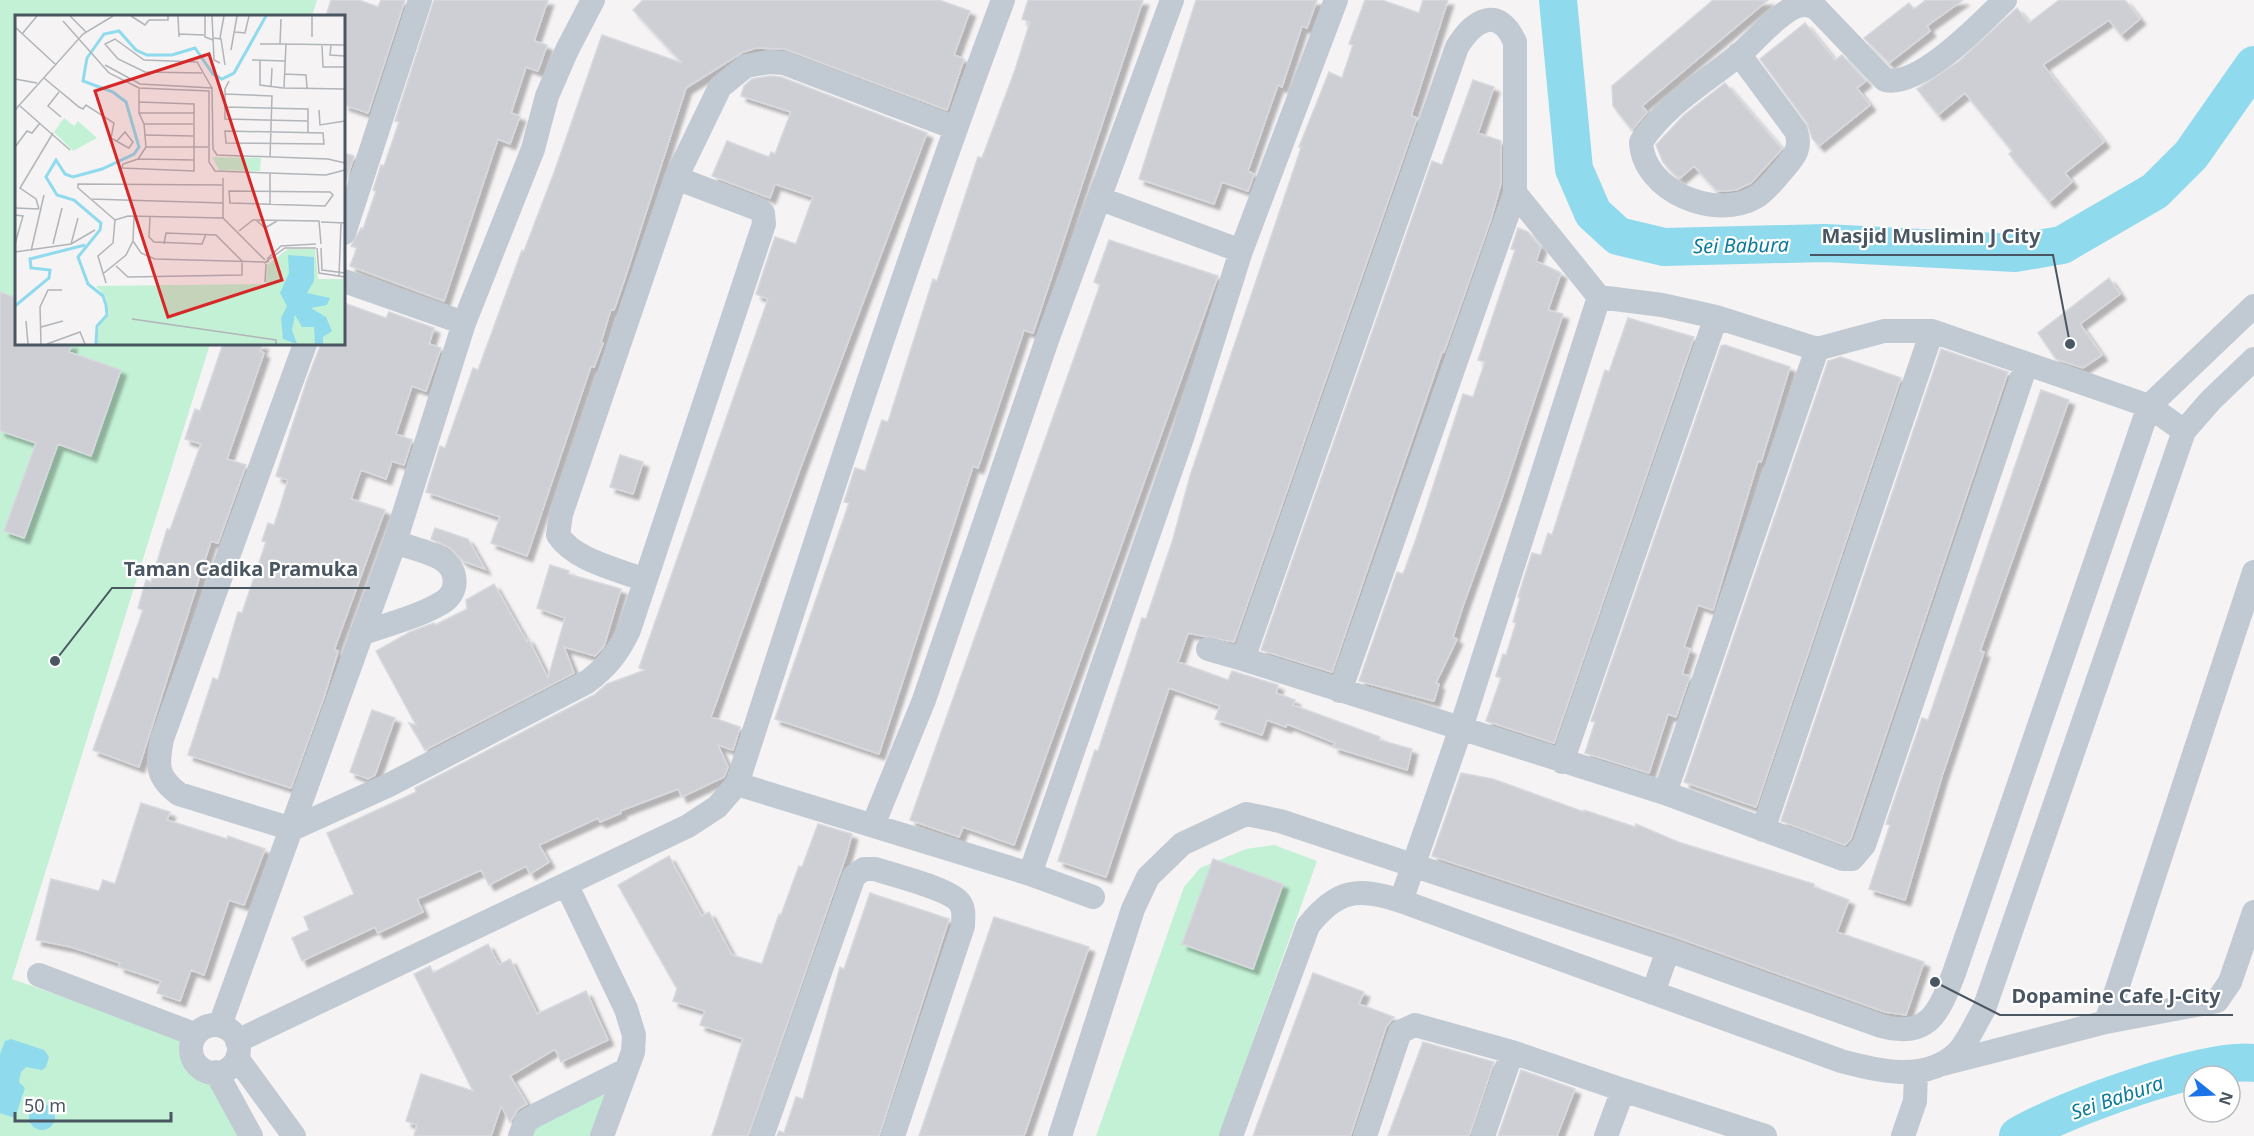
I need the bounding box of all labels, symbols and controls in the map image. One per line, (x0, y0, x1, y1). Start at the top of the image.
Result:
inset map (15, 15, 345, 345)
callout: Masjid Muslimin J City (1810, 217, 2053, 255)
text: Masjid Muslimin J City (1822, 222, 2041, 249)
water label: Sei Babura (1693, 231, 1789, 259)
callout: Taman Cadika Pramuka (112, 550, 370, 588)
text: Taman Cadika Pramuka (124, 555, 358, 582)
callout: Dopamine Cafe J-City (2000, 977, 2233, 1015)
text: Dopamine Cafe J-City (2011, 982, 2221, 1009)
north arrow (2182, 1064, 2242, 1124)
water label: Sei Babura (2067, 1069, 2167, 1125)
scale bar (15, 1085, 171, 1123)
text: N (2214, 1089, 2239, 1108)
text: 50 m (24, 1093, 66, 1117)

